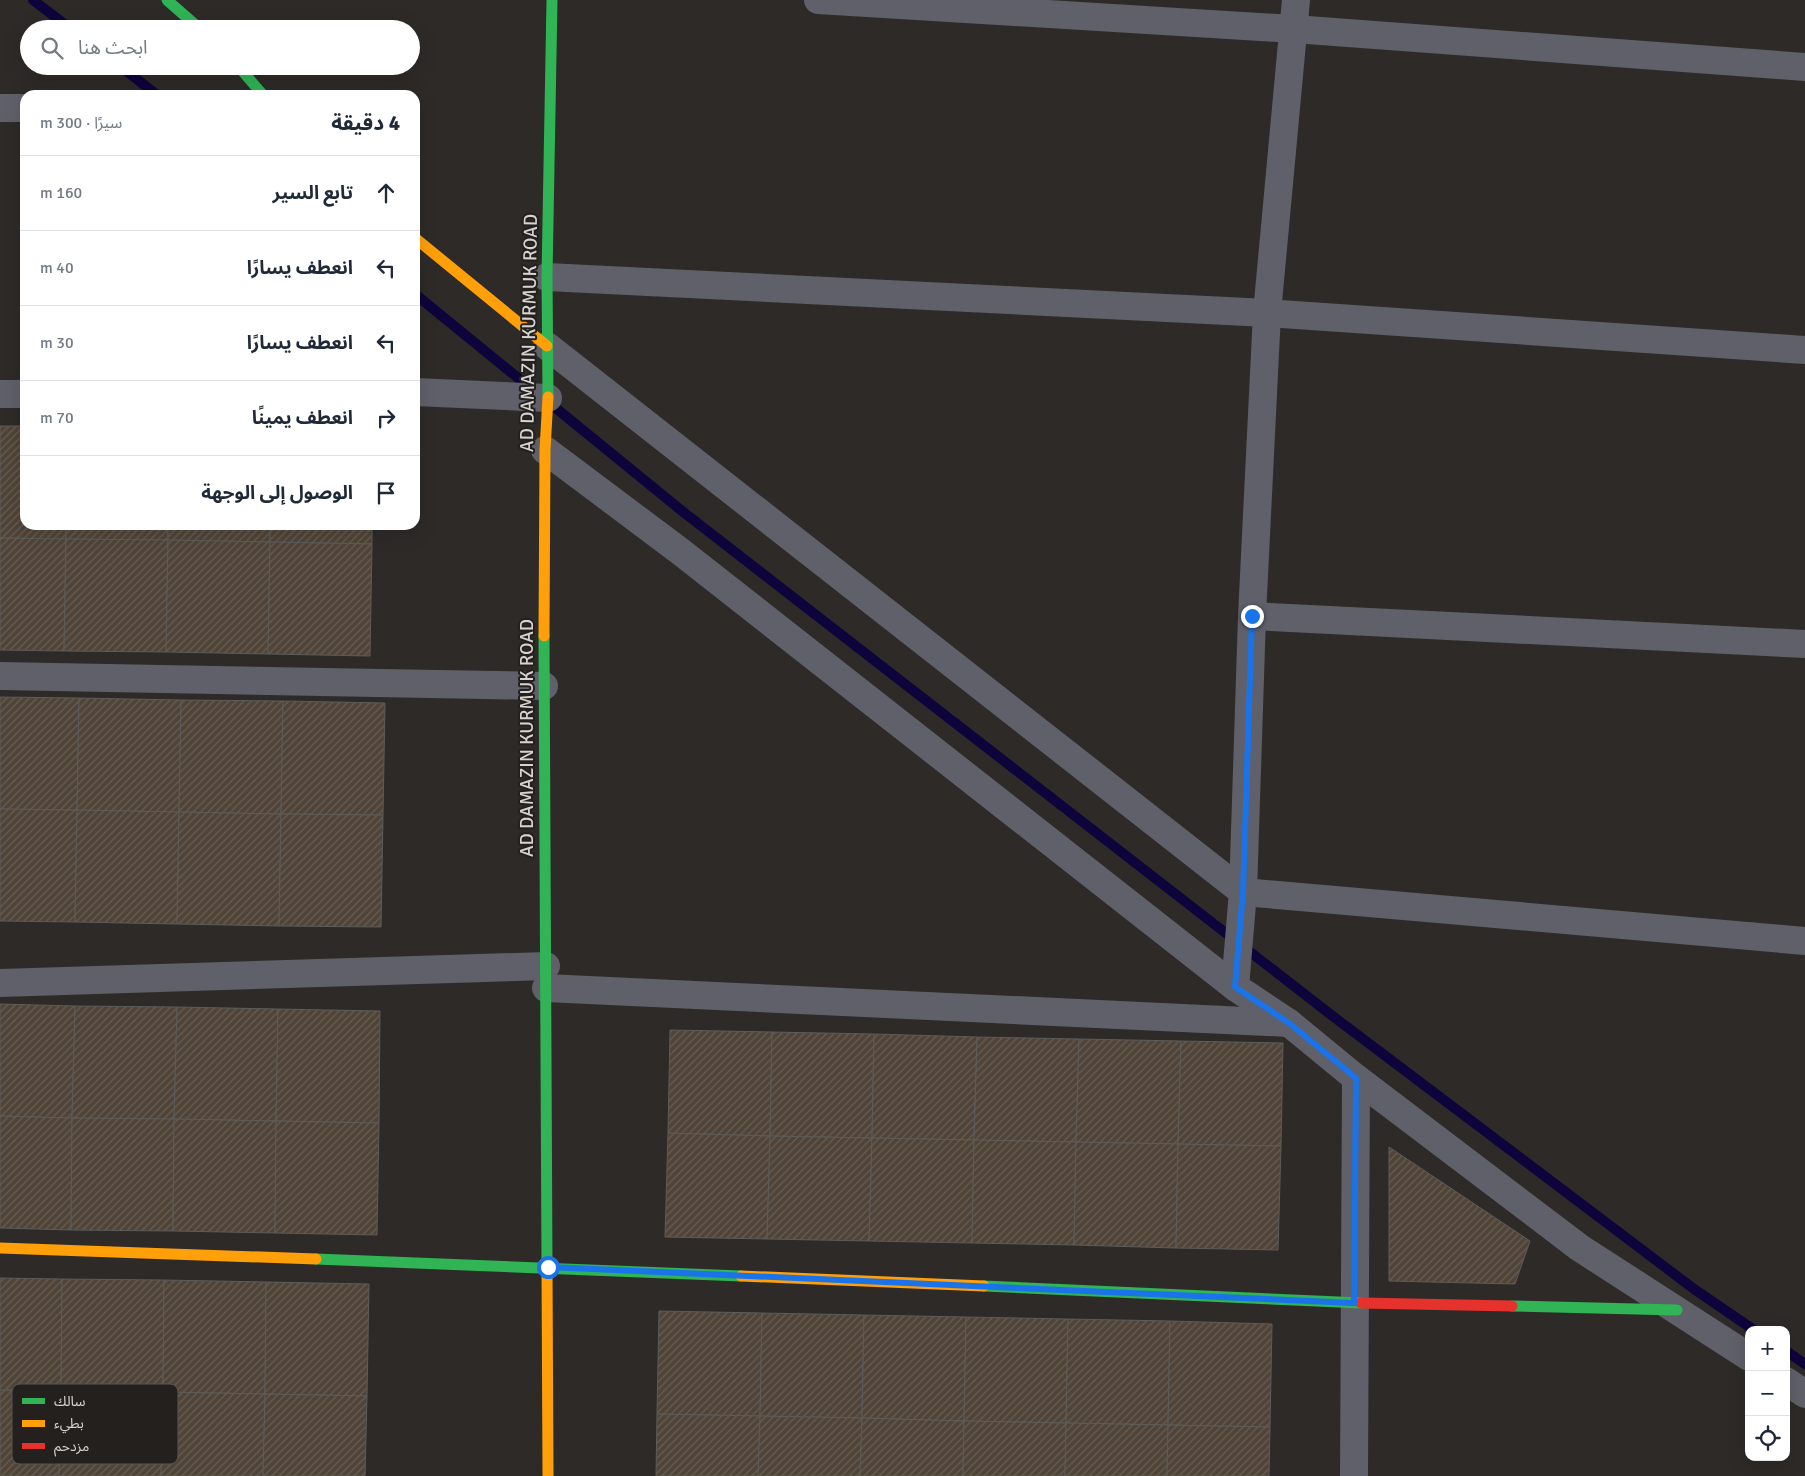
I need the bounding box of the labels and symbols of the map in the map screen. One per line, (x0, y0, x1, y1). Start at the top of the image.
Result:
street label: AD DAMAZIN KURMUK ROAD (515, 214, 543, 452)
route end (1241, 605, 1264, 628)
street label: AD DAMAZIN KURMUK ROAD (515, 619, 539, 857)
route start (537, 1256, 560, 1279)
legend (12, 1384, 178, 1464)
text: سالك (54, 1393, 86, 1410)
text: بطيء (54, 1415, 84, 1434)
text: مزدحم (54, 1438, 89, 1457)

